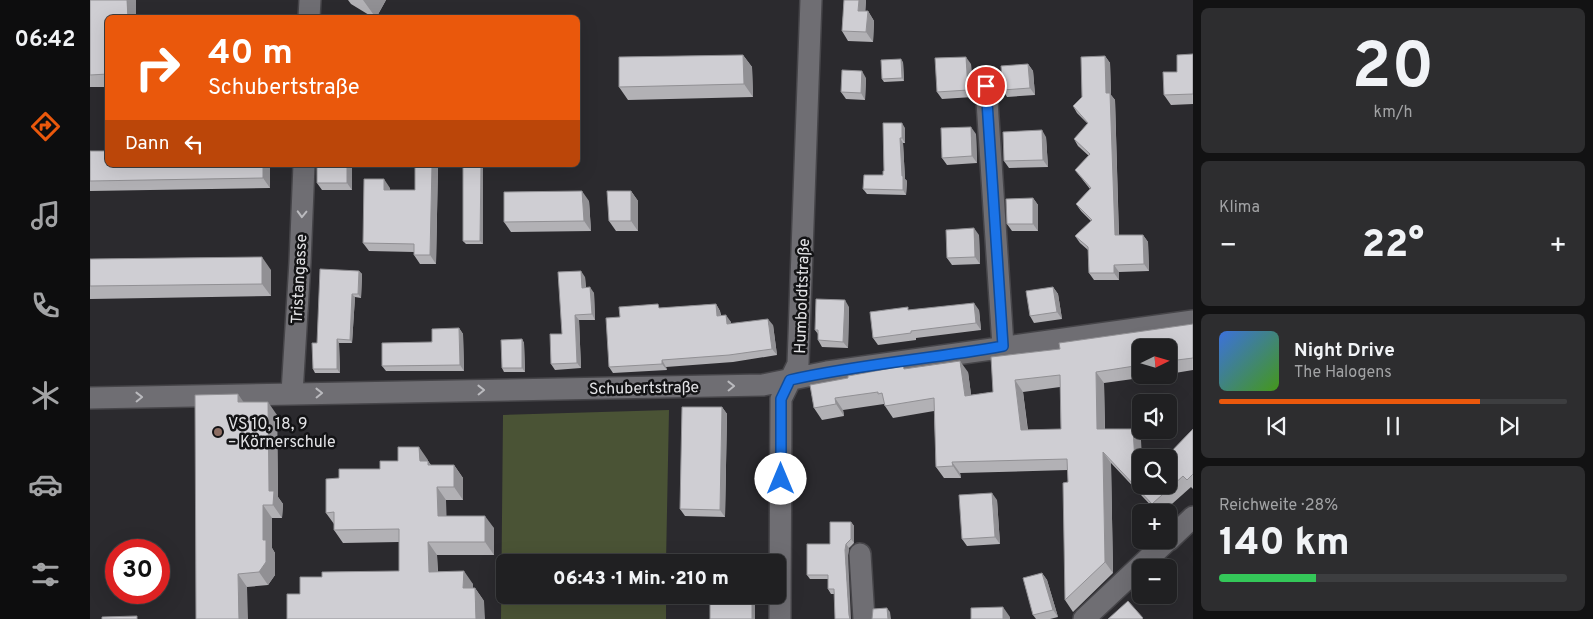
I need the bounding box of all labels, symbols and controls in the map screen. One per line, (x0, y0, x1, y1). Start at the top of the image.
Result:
text: 06:42 (15, 27, 75, 54)
text: 20 (1352, 29, 1434, 111)
text: 40 m (208, 32, 293, 76)
icon: right (125, 35, 190, 100)
pin (965, 65, 1007, 107)
icon: arrive (972, 72, 1000, 100)
text: Schubertstraße (208, 75, 360, 102)
text: km/h (1374, 103, 1412, 123)
icon: directions (28, 109, 63, 144)
icon: left (180, 130, 208, 158)
text: Dann (125, 132, 170, 156)
icon: music (28, 198, 63, 233)
text: Klima (1219, 198, 1260, 218)
one-way arrow (296, 210, 307, 218)
text: 22° (1362, 222, 1424, 271)
text: − (1219, 229, 1237, 265)
text: + (1549, 229, 1567, 265)
street label: Tristangasse (288, 234, 312, 325)
street label: Humboldtstraße (791, 238, 815, 354)
icon: phone (28, 288, 63, 323)
north arrow (1132, 339, 1178, 384)
map controls (1132, 339, 1177, 604)
text: Night Drive (1294, 339, 1395, 363)
text: The Halogens (1294, 363, 1392, 383)
icon: climate (28, 378, 63, 413)
street label: Schubertstraße (589, 378, 699, 400)
one-way arrow (728, 381, 735, 391)
one-way arrow (478, 385, 485, 395)
one-way arrow (315, 388, 323, 398)
one-way arrow (135, 392, 143, 402)
button: sound (1132, 394, 1177, 439)
icon: previous (1263, 412, 1291, 440)
icon: pause (1379, 412, 1407, 440)
icon: next (1495, 412, 1523, 440)
place label: VS 10, 18, 9 – Körnerschule (228, 415, 336, 453)
marker: VS 10, 18, 9 – Körnerschule (212, 426, 224, 438)
button: search (1132, 449, 1177, 494)
position arrow (754, 452, 806, 504)
icon: car (28, 467, 63, 502)
text: Reichweite · 28% (1219, 496, 1338, 516)
button: + (1132, 504, 1177, 549)
text: 140 km (1219, 520, 1350, 569)
speed limit sign: 30 (105, 539, 170, 604)
icon: filters (28, 557, 63, 592)
button: − (1132, 559, 1177, 604)
text: 06:43 · 1 Min. · 210 m (553, 567, 729, 591)

